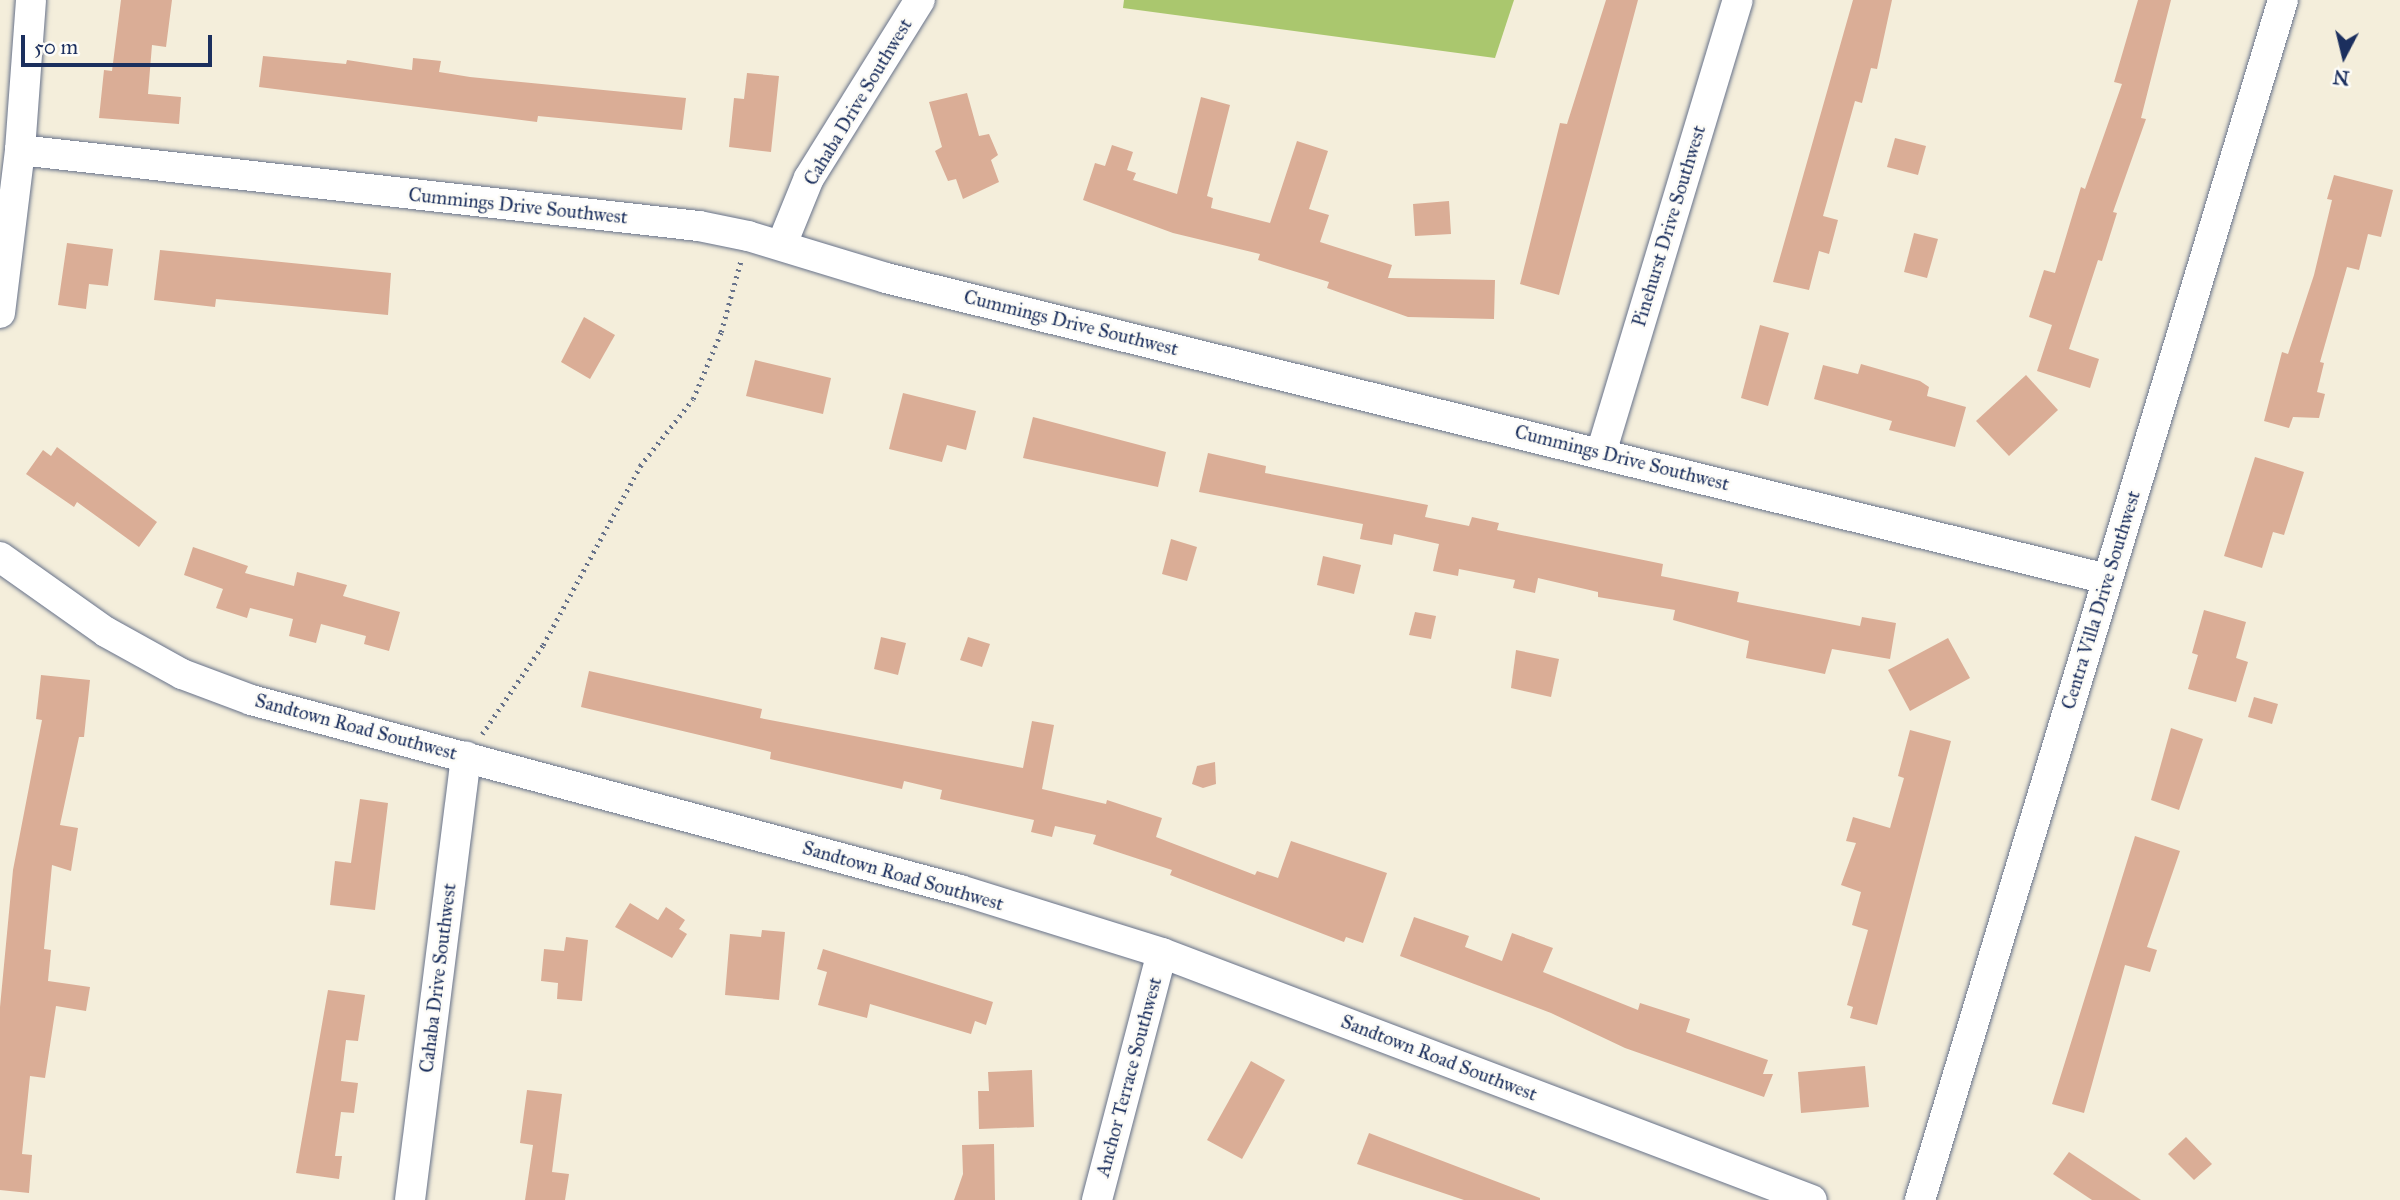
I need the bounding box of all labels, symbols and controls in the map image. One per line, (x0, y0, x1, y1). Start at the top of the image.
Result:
street label: Cahaba Drive Southwest (799, 14, 917, 190)
scale bar (24, 21, 215, 65)
north arrow (2309, 21, 2379, 91)
text: 50 m (34, 34, 78, 60)
text: N (2332, 65, 2351, 90)
street label: Pinehurst Drive Southwest (1627, 123, 1711, 329)
street label: Cummings Drive Southwest (407, 183, 629, 229)
street label: Cummings Drive Southwest (961, 285, 1181, 361)
street label: Cummings Drive Southwest (1512, 420, 1732, 496)
street label: Centra Villa Drive Southwest (2057, 488, 2145, 712)
street label: Sandtown Road Southwest (253, 689, 459, 765)
street label: Sandtown Road Southwest (800, 836, 1006, 916)
street label: Cahaba Drive Southwest (415, 882, 461, 1074)
street label: Anchor Terrace Southwest (1091, 975, 1167, 1179)
street label: Sandtown Road Southwest (1338, 1010, 1540, 1106)

